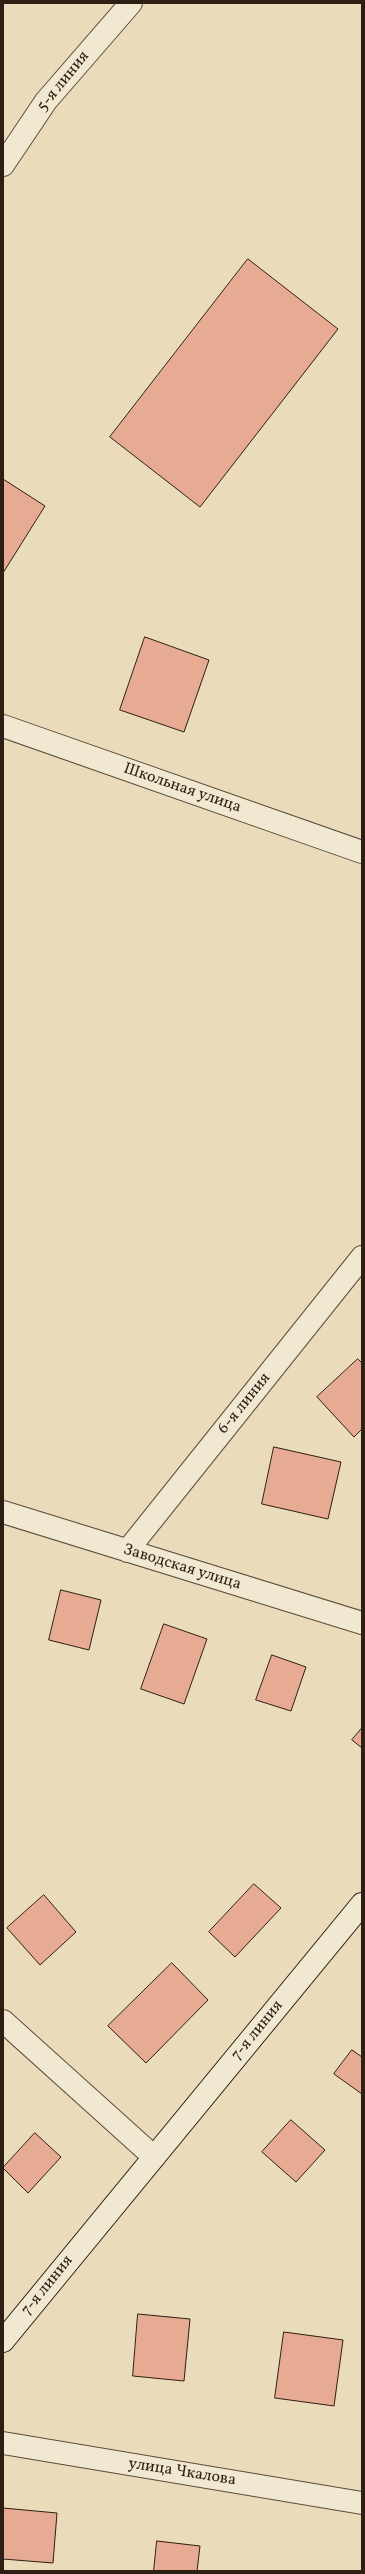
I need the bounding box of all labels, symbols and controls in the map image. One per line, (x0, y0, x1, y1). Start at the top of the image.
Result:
street label: 5-я линия (34, 48, 94, 116)
street label: Школьная улица (121, 760, 243, 818)
street label: 6-я линия (215, 1370, 275, 1438)
street label: Заводская улица (121, 1541, 243, 1595)
street label: 7-я линия (228, 1997, 288, 2065)
street label: 7-я линия (18, 2252, 78, 2320)
street label: улица Чкалова (127, 2455, 237, 2491)

